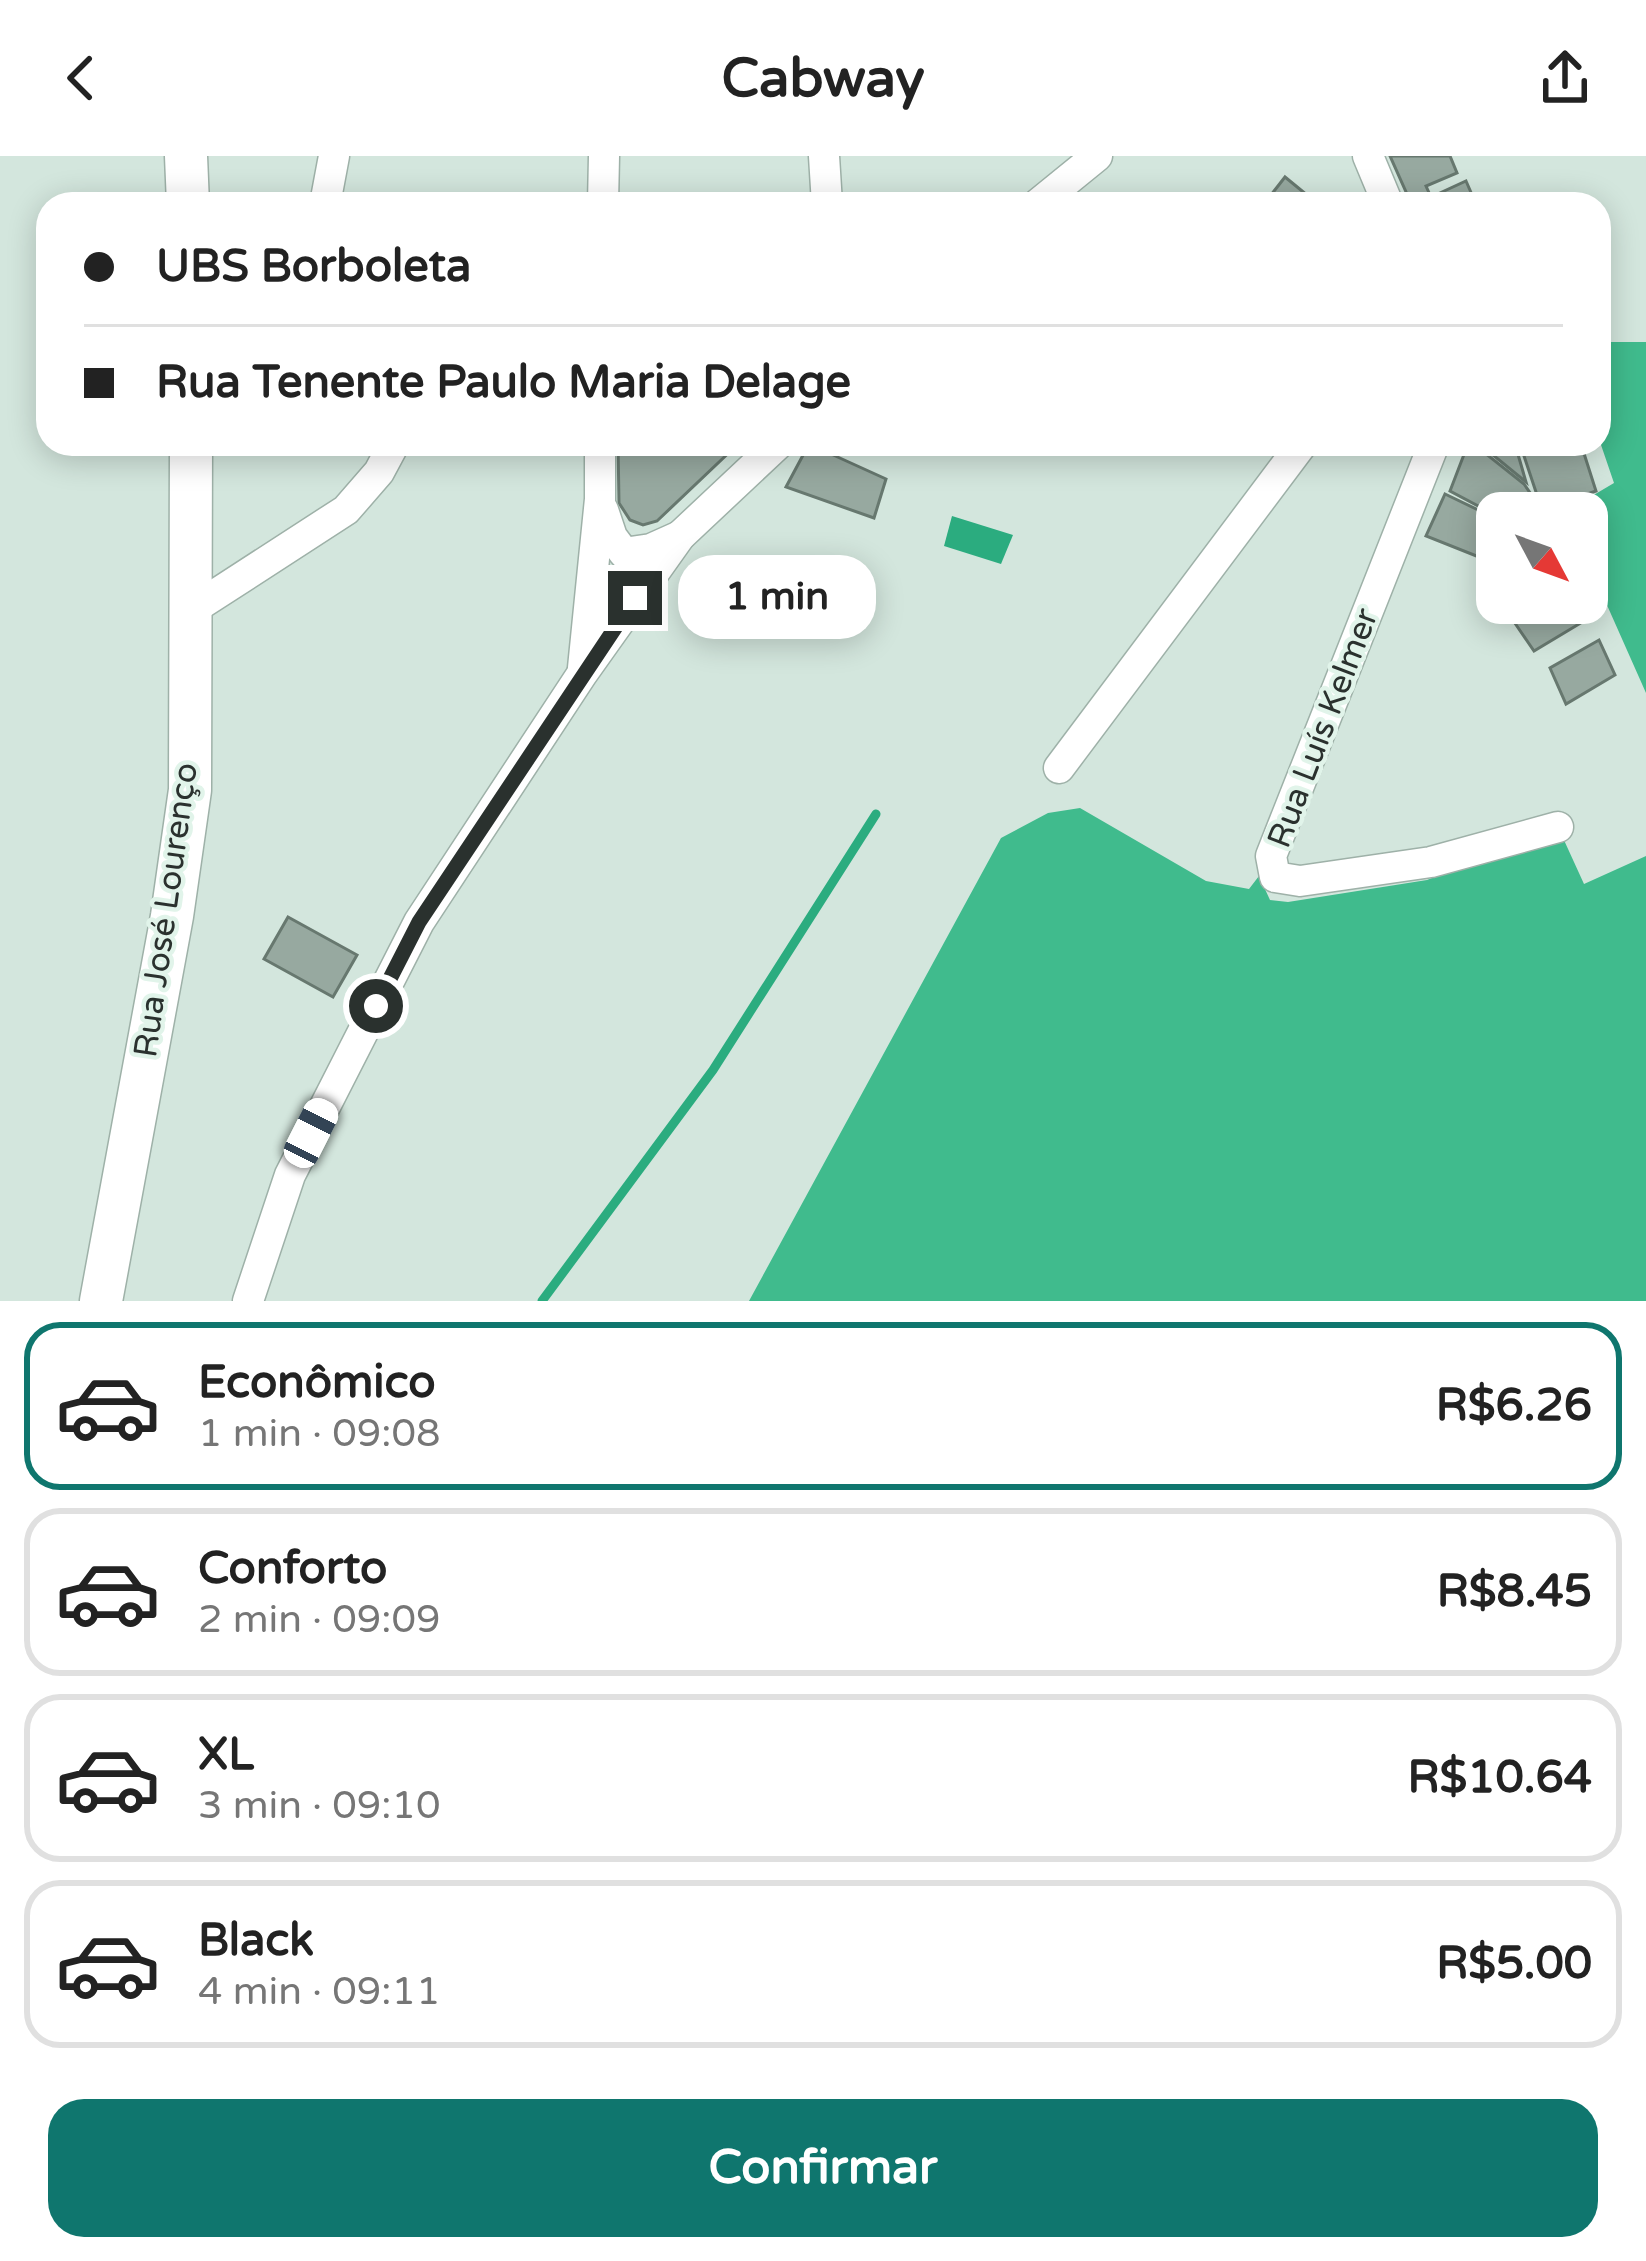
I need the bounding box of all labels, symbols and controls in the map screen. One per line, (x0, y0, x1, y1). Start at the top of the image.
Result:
icon: back (48, 45, 114, 111)
icon: share (1532, 45, 1598, 111)
text: Cabway (722, 46, 924, 111)
text: UBS Borboleta (156, 240, 471, 294)
text: Rua Tenente Paulo Maria Delage (156, 356, 851, 410)
north arrow (1476, 492, 1608, 624)
map controls (1476, 492, 1608, 624)
callout: 1 min (677, 556, 875, 640)
route end (608, 571, 662, 625)
text: 1 min (725, 573, 829, 620)
street label: Rua Luís Kelmer (1259, 603, 1387, 853)
street label: Rua José Lourenço (126, 760, 206, 1060)
route start (349, 979, 403, 1033)
car (279, 1093, 343, 1173)
icon: car (54, 1352, 162, 1460)
text: Econômico (198, 1356, 436, 1410)
text: R$6.26 (1436, 1379, 1592, 1433)
text: 1 min · 09:08 (198, 1410, 440, 1457)
icon: car (54, 1538, 162, 1646)
text: Conforto (198, 1542, 387, 1596)
text: R$8.45 (1437, 1565, 1592, 1619)
text: 2 min · 09:09 (198, 1596, 440, 1643)
icon: car (54, 1724, 162, 1832)
text: XL (198, 1728, 254, 1782)
text: R$10.64 (1407, 1751, 1592, 1805)
text: 3 min · 09:10 (198, 1782, 440, 1829)
icon: car (54, 1910, 162, 2018)
text: Black (198, 1914, 314, 1968)
text: R$5.00 (1436, 1937, 1592, 1991)
text: 4 min · 09:11 (198, 1968, 440, 2015)
button: Confirmar (48, 2099, 1598, 2237)

